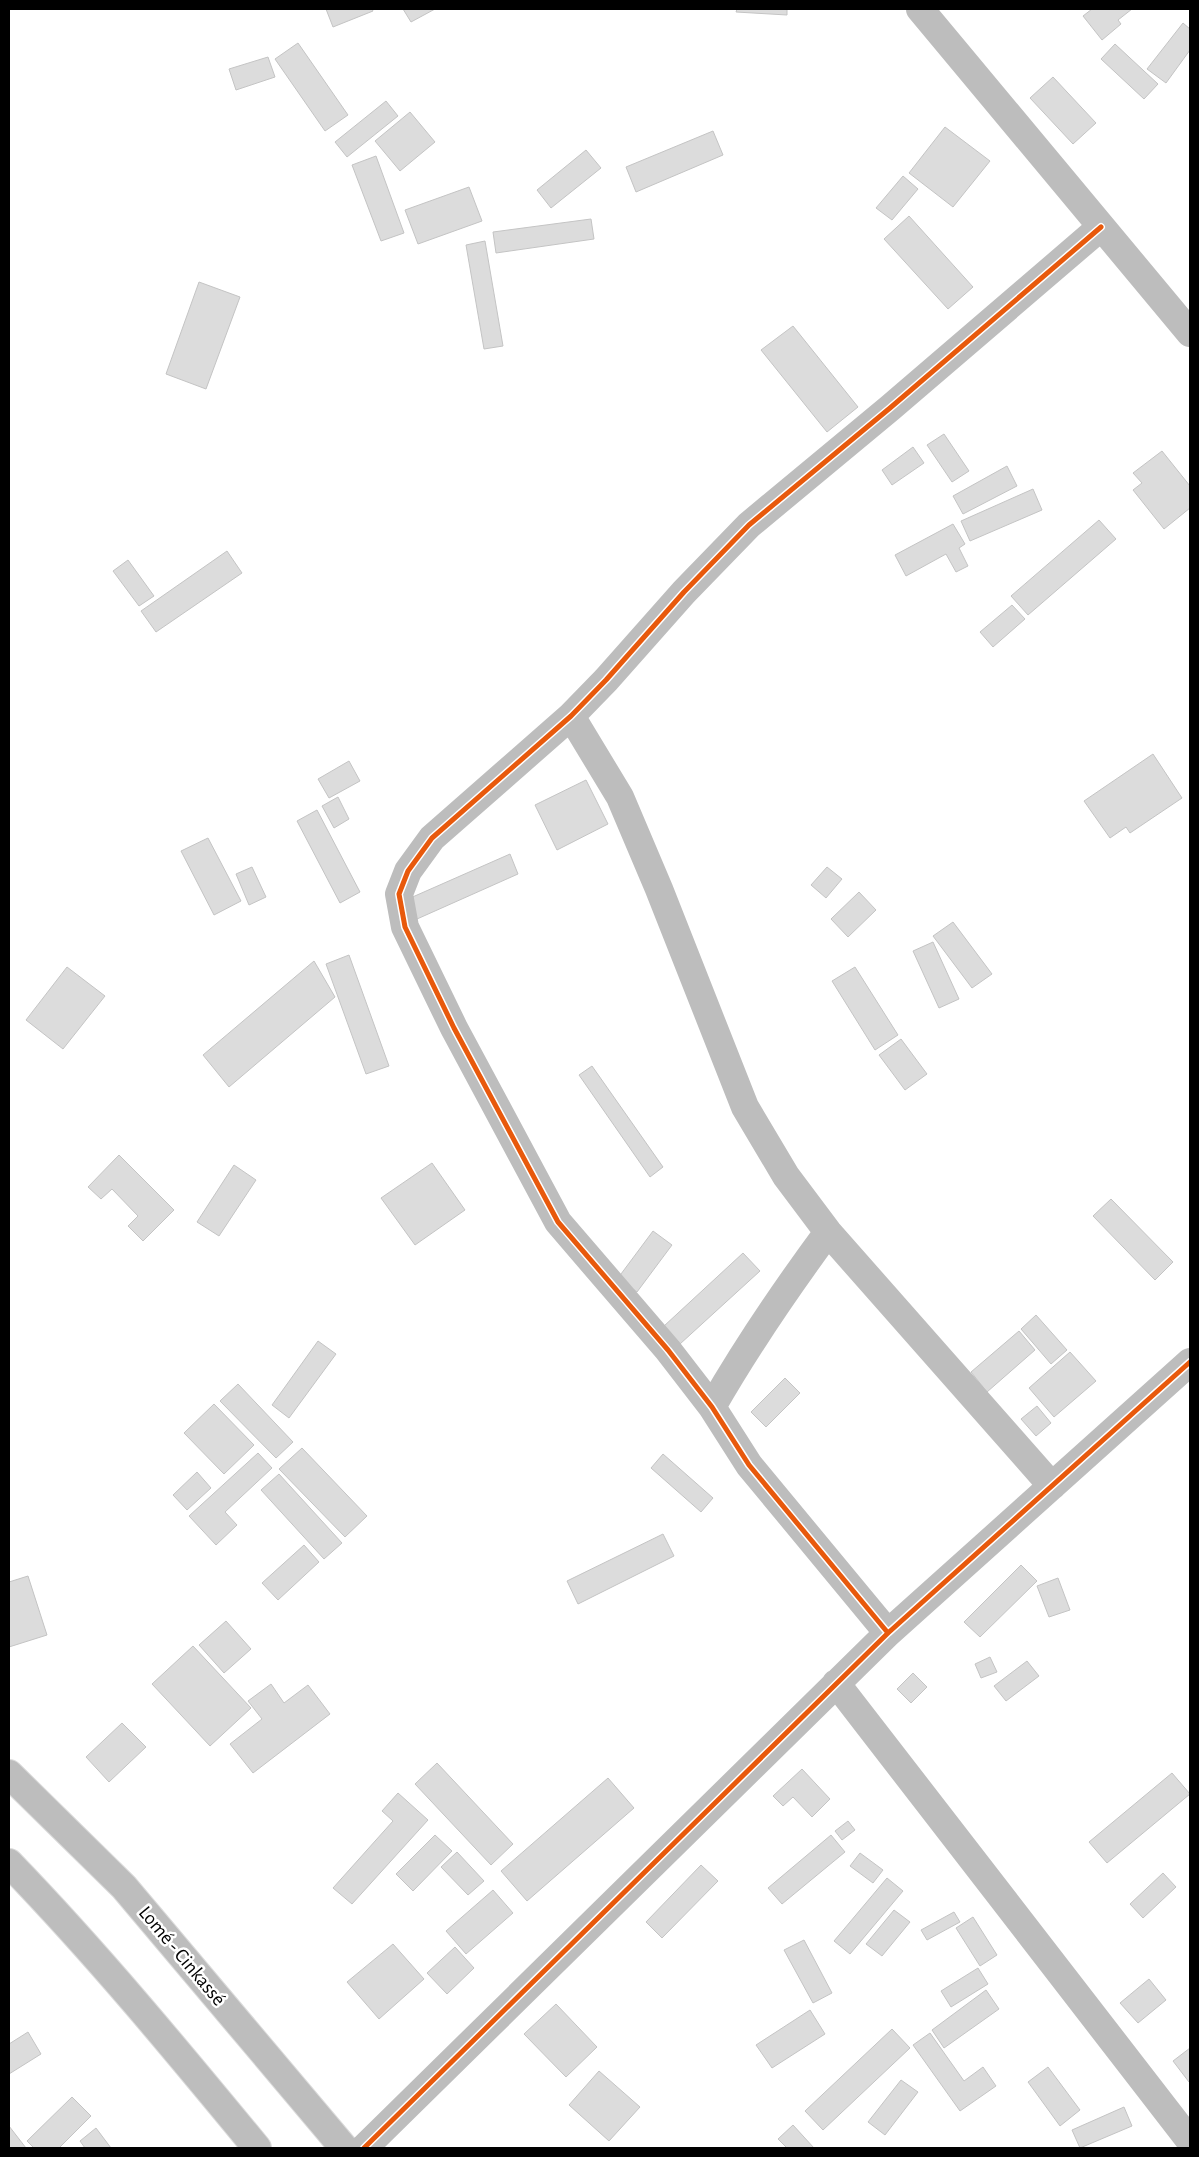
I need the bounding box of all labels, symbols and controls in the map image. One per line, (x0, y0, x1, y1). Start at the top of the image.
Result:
street label: Lomé - Cinkassé (135, 1902, 229, 2010)

